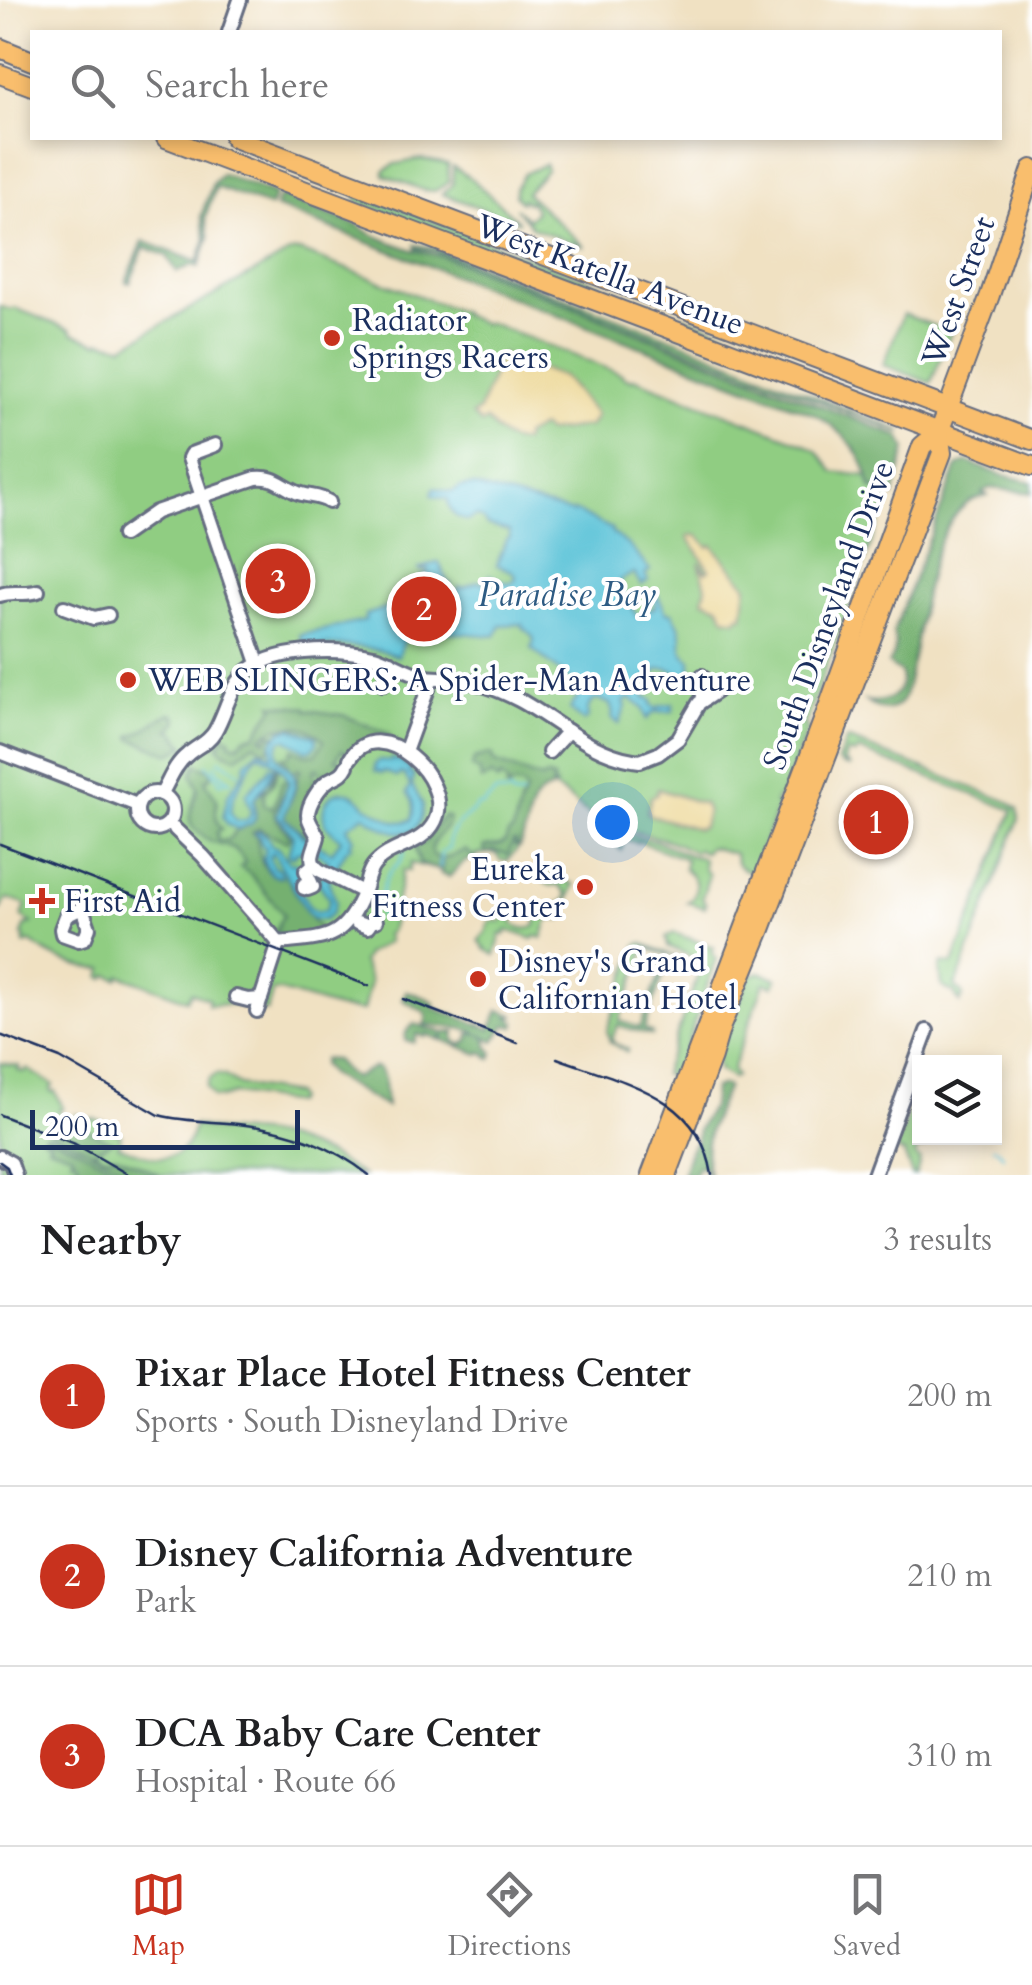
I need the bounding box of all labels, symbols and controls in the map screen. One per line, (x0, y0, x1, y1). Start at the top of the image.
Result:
search box (30, 30, 1002, 140)
icon: search (65, 58, 120, 113)
text: Search here (145, 59, 329, 111)
street label: West Katella Avenue (468, 203, 750, 346)
street label: West Street (911, 210, 1006, 373)
place label: Radiator Springs Racers (352, 299, 549, 380)
marker: Radiator Springs Racers (321, 327, 343, 349)
street label: South Disneyland Drive (753, 455, 905, 776)
pin: 3 (246, 544, 310, 618)
water label: Paradise Bay (478, 571, 656, 619)
pin: 2 (392, 572, 456, 646)
place label: WEB SLINGERS: A Spider-Man Adventure (147, 659, 751, 703)
marker: WEB SLINGERS: A Spider-Man Adventure (117, 669, 139, 691)
pin: 1 (844, 784, 908, 860)
your location (587, 797, 638, 848)
place label: Eureka Fitness Center (371, 848, 565, 929)
marker: Eureka Fitness Center (574, 876, 596, 898)
place label: First Aid (64, 880, 181, 924)
marker: First Aid (29, 888, 55, 914)
place label: Disney's Grand Californian Hotel (498, 940, 737, 1021)
marker: Disney's Grand Californian Hotel (467, 968, 489, 990)
map controls (912, 1055, 1002, 1145)
button: layers (912, 1055, 1002, 1145)
scale bar (30, 1105, 300, 1150)
text: 200 m (45, 1108, 119, 1146)
text: Nearby (40, 1212, 182, 1269)
text: 3 results (884, 1218, 992, 1262)
text: Pixar Place Hotel Fitness Center (135, 1348, 691, 1400)
text: 1 (64, 1374, 81, 1418)
text: 200 m (907, 1374, 992, 1418)
text: Sports · South Disneyland Drive (135, 1400, 569, 1444)
text: Disney California Adventure (135, 1528, 634, 1580)
text: 2 (64, 1554, 81, 1598)
text: 210 m (907, 1554, 992, 1598)
text: Park (135, 1580, 197, 1624)
text: DCA Baby Care Center (135, 1708, 541, 1760)
text: 3 (64, 1734, 81, 1778)
text: 310 m (907, 1734, 992, 1778)
text: Hospital · Route 66 (135, 1760, 396, 1804)
tab: Map (131, 1867, 186, 1965)
tab: Directions (448, 1867, 571, 1965)
tab: Saved (833, 1867, 901, 1965)

